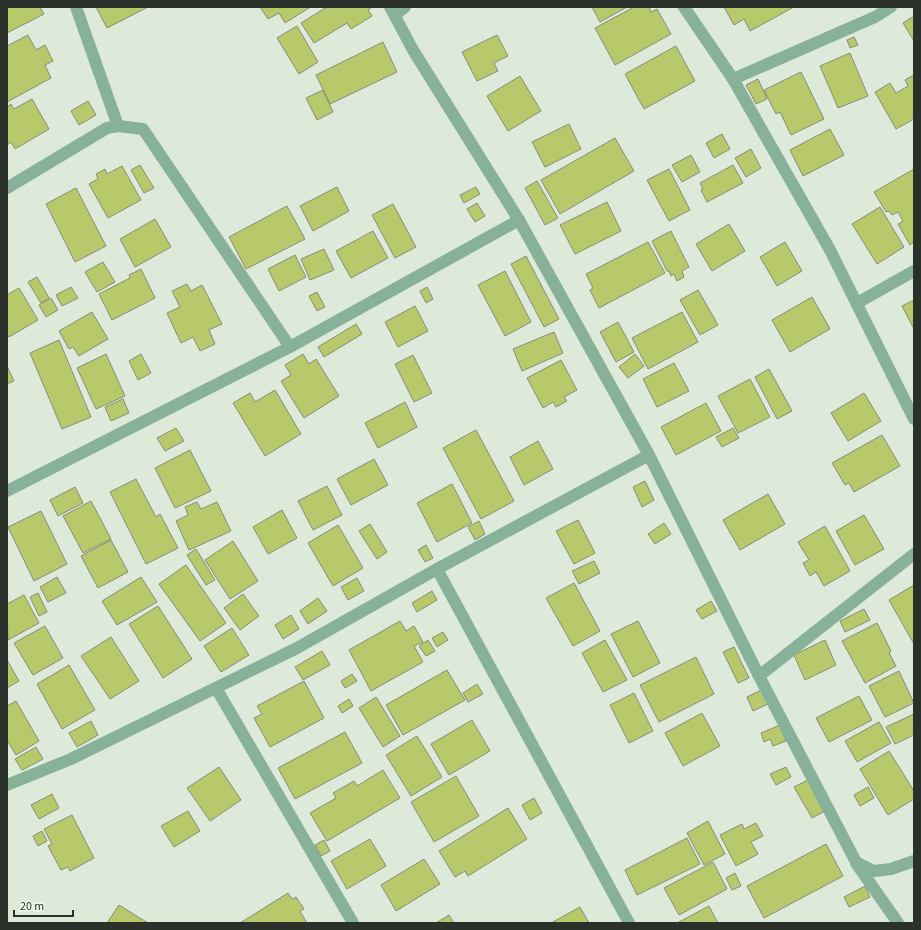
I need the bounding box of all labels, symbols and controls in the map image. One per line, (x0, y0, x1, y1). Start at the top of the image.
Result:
scale bar (14, 892, 73, 918)
text: 20 m (20, 898, 44, 915)

